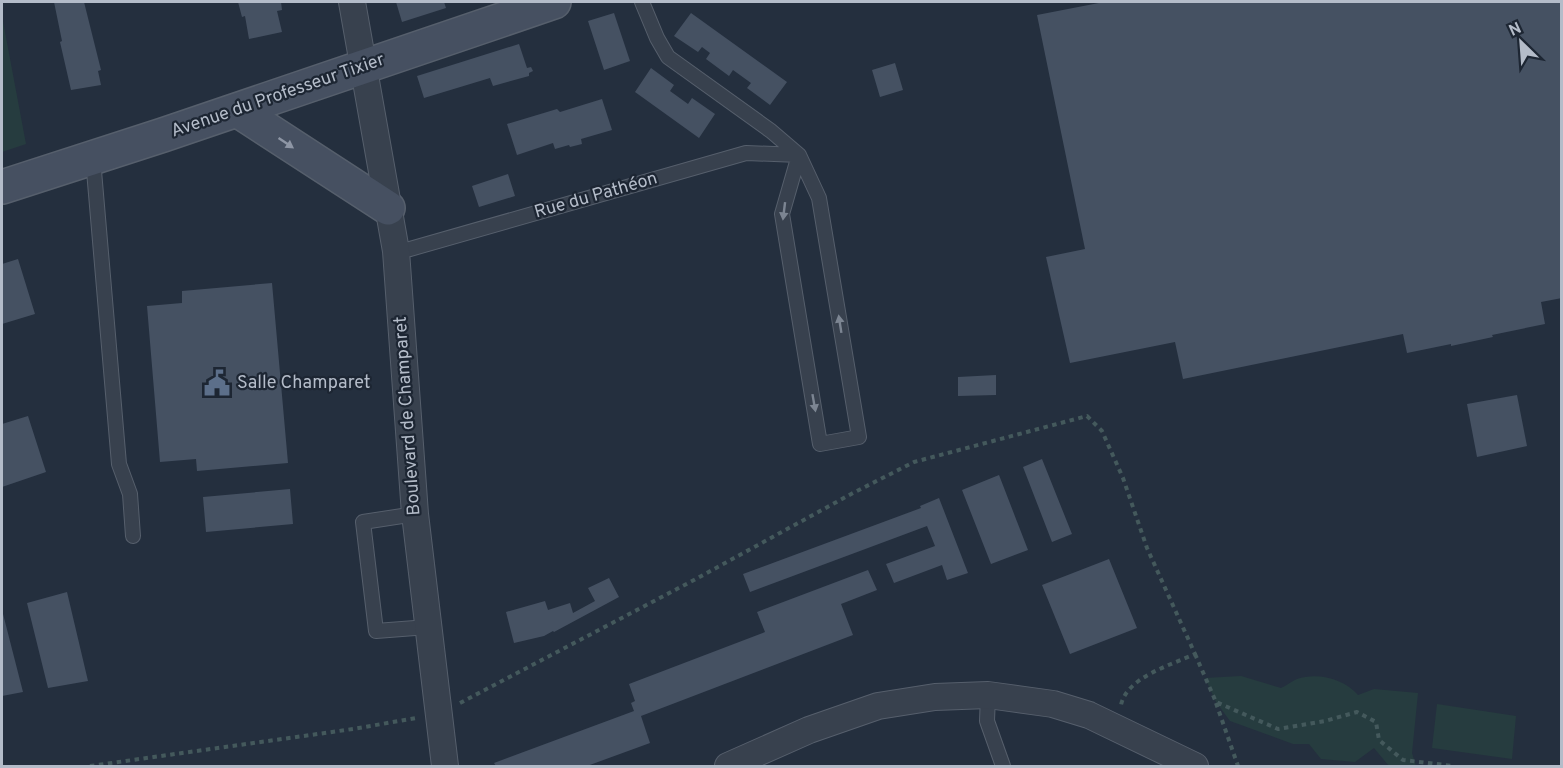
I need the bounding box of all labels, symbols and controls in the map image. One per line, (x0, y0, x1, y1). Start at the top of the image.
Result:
north arrow (1491, 12, 1551, 72)
text: N (1506, 19, 1525, 42)
street label: Avenue du Professeur Tixier (168, 49, 388, 143)
one-way arrow (278, 137, 294, 148)
street label: Rue du Pathéon (532, 167, 660, 225)
one-way arrow (780, 202, 789, 221)
one-way arrow (835, 314, 844, 333)
street label: Boulevard de Champaret (390, 316, 426, 516)
public building icon: Salle Champaret (202, 368, 232, 398)
place label: Salle Champaret (237, 372, 371, 395)
one-way arrow (809, 394, 818, 413)

